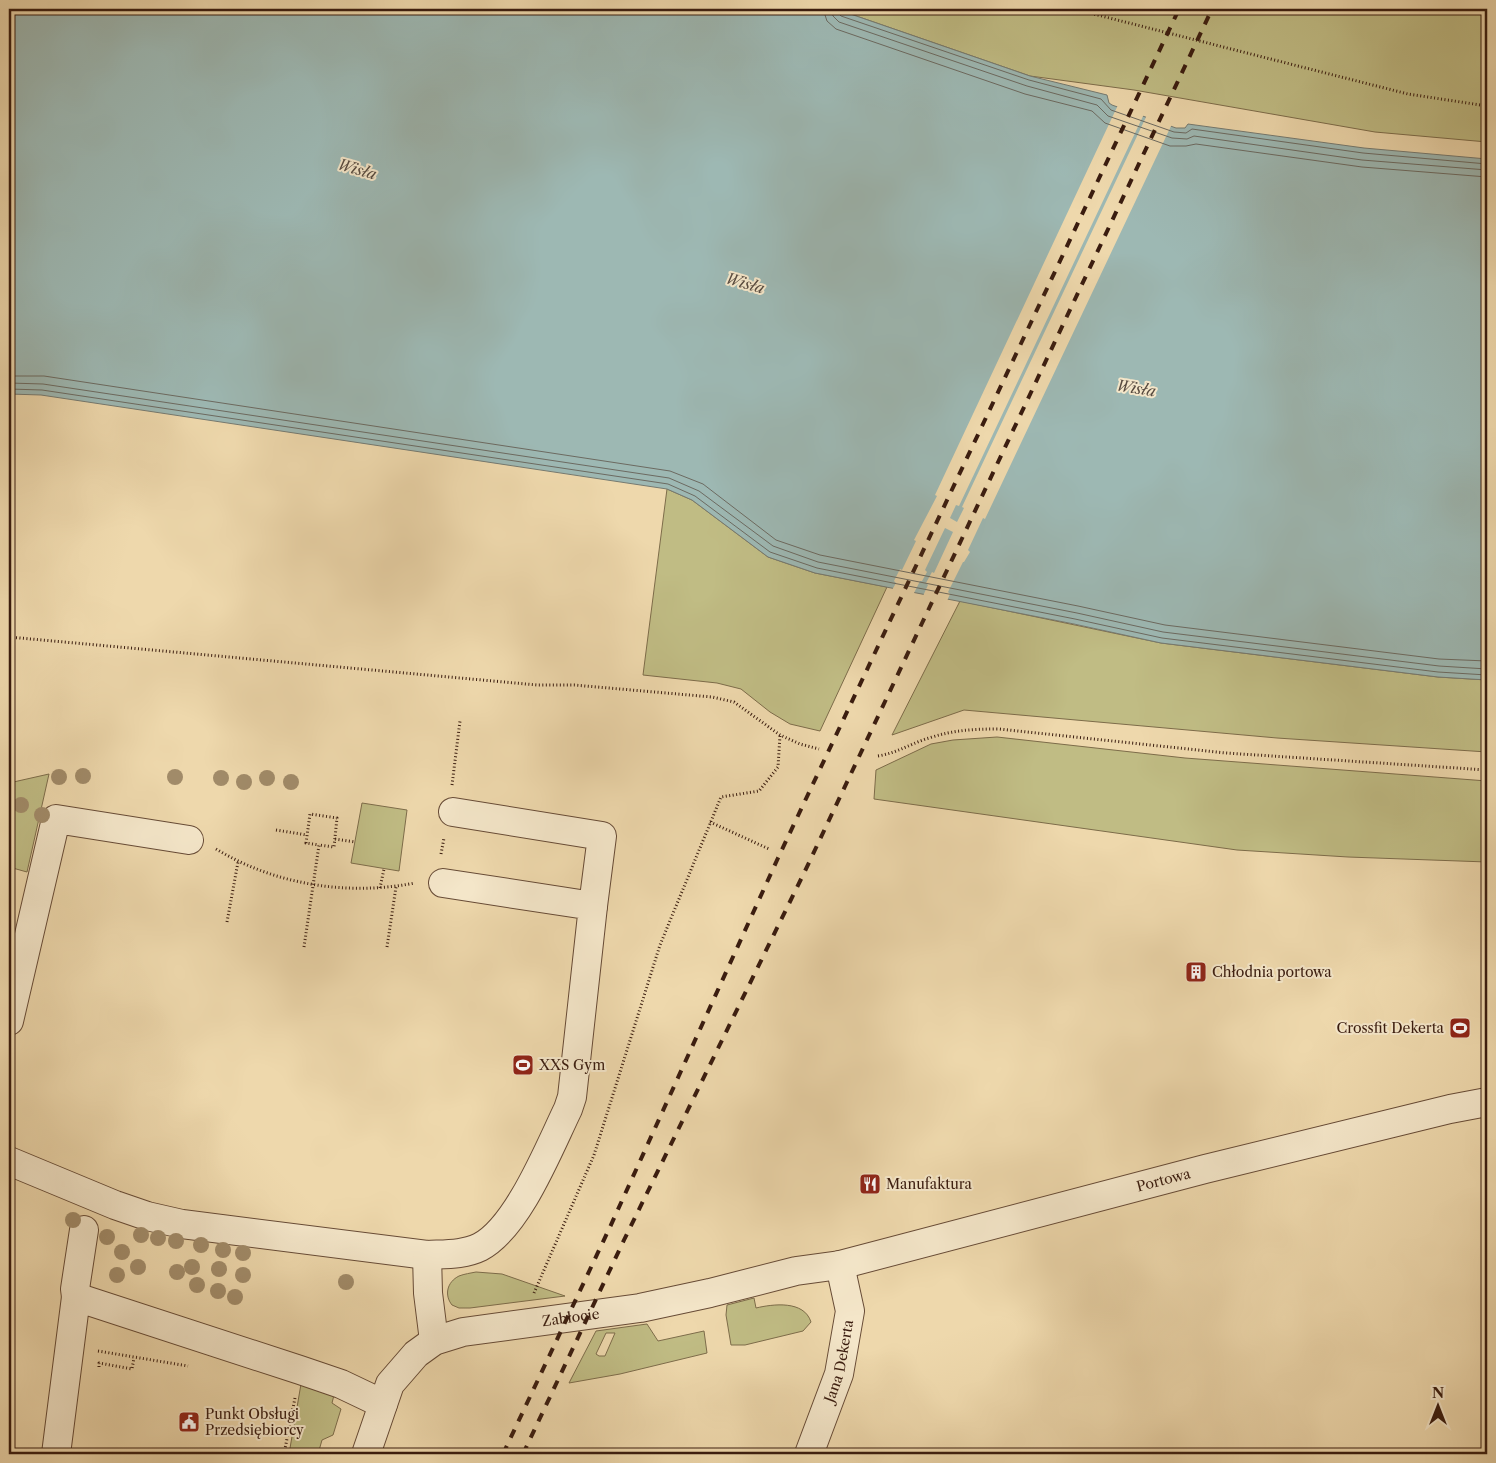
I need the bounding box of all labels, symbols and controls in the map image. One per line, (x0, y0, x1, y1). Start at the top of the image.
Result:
water label: Wisła (335, 154, 379, 184)
water label: Wisła (723, 268, 767, 298)
water label: Wisła (1115, 376, 1157, 400)
building icon: Chłodnia portowa (1184, 960, 1208, 984)
place label: Chłodnia portowa (1212, 963, 1332, 981)
sports icon: Crossfit Dekerta (1448, 1016, 1472, 1040)
place label: Crossfit Dekerta (1336, 1019, 1445, 1037)
sports icon: XXS Gym (511, 1053, 535, 1077)
place label: XXS Gym (538, 1056, 605, 1074)
street label: Portowa (1134, 1164, 1193, 1196)
restaurant icon: Manufaktura (858, 1172, 882, 1196)
place label: Manufaktura (886, 1175, 973, 1193)
street label: Zabłocie (541, 1305, 601, 1330)
street label: Jana Dekerta (819, 1318, 857, 1407)
north arrow (1414, 1380, 1464, 1430)
text: N (1432, 1384, 1444, 1402)
place label: Punkt Obsługi Przedsiębiorcy (205, 1405, 304, 1439)
public building icon: Punkt Obsługi Przedsiębiorcy (177, 1410, 201, 1434)

